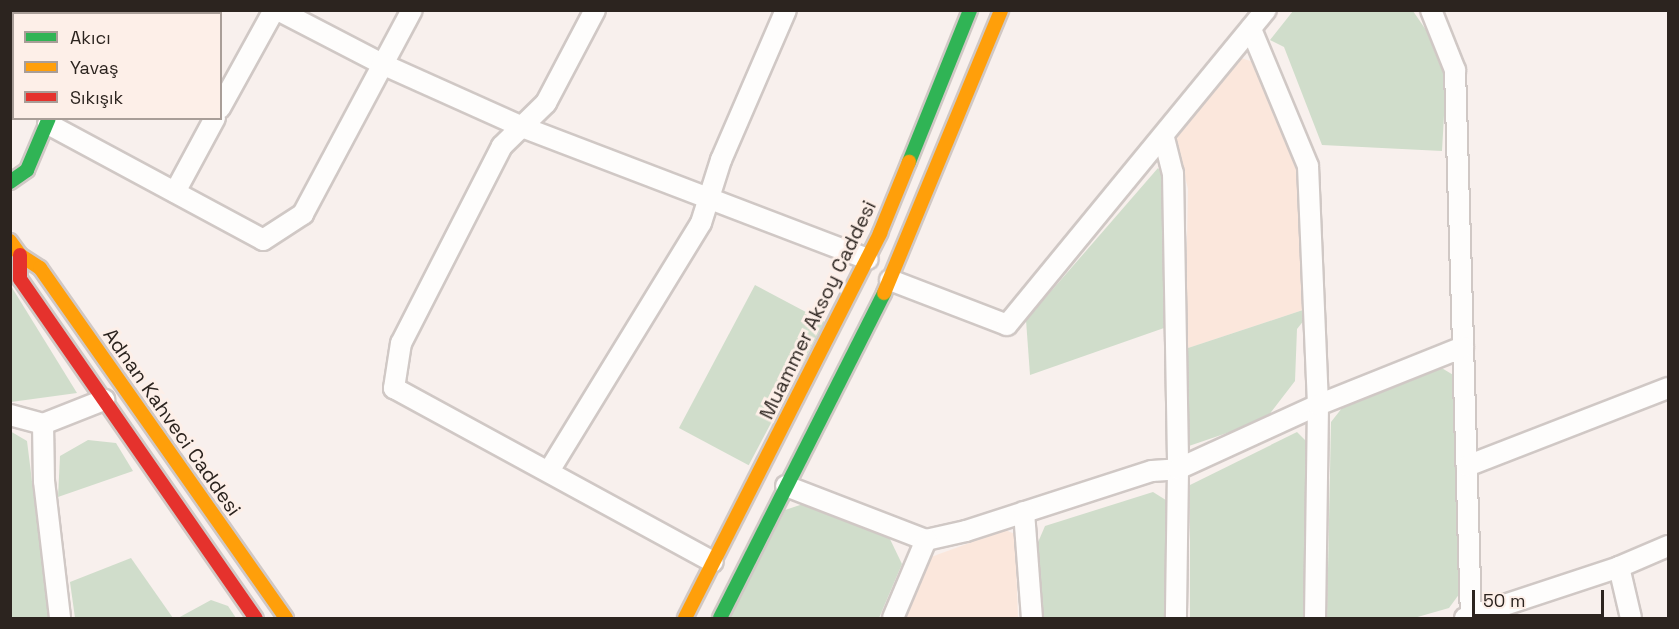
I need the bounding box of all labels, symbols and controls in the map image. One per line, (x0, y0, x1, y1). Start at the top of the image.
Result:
legend (12, 12, 222, 120)
text: Akıcı (70, 26, 111, 49)
text: Yavaş (70, 56, 119, 79)
text: Sıkışık (70, 86, 123, 109)
street label: Muammer Aksoy Caddesi (755, 197, 881, 423)
street label: Adnan Kahveci Caddesi (98, 324, 246, 520)
scale bar (1475, 578, 1607, 616)
text: 50 m (1483, 589, 1525, 612)

